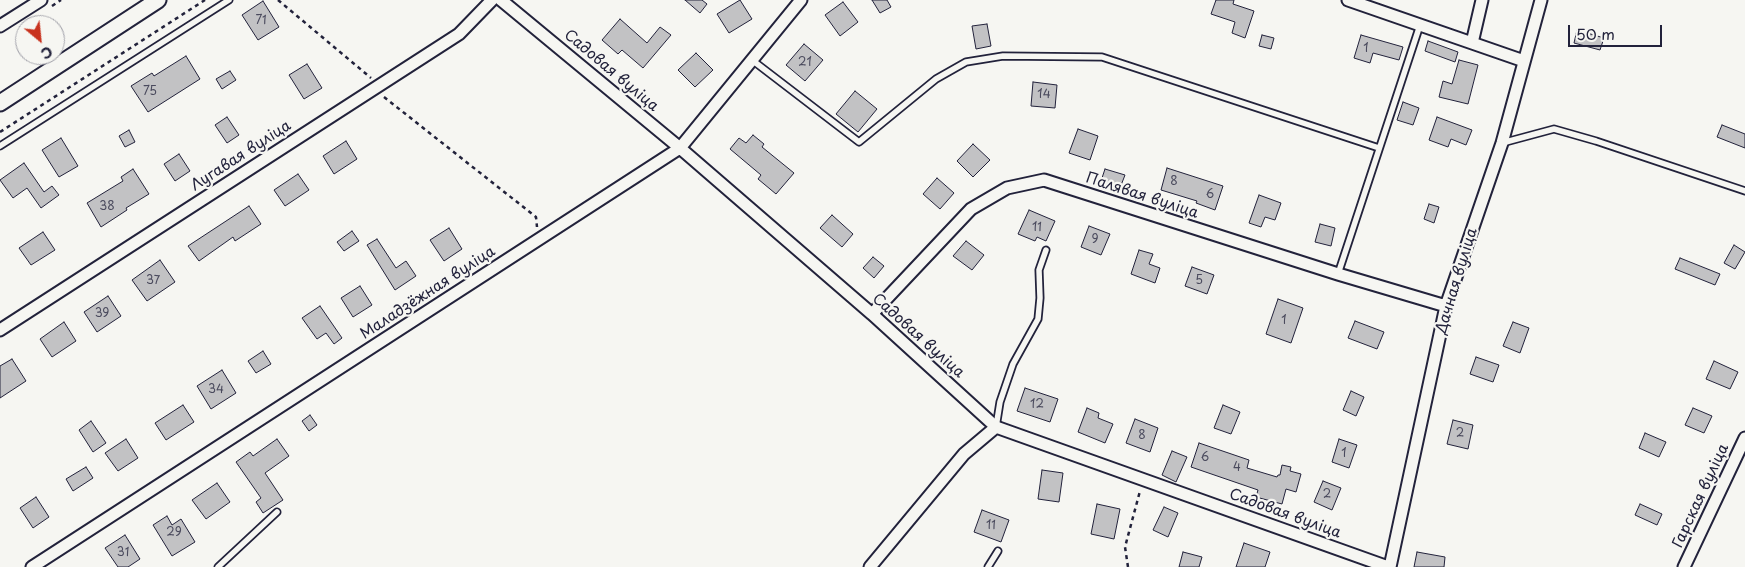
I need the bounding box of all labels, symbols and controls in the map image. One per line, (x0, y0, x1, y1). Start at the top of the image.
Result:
house number: 71 (255, 14, 267, 28)
north arrow (15, 15, 65, 65)
scale bar (1570, 15, 1664, 47)
text: 50 m (1576, 22, 1615, 45)
street label: Садовая вуліца (560, 26, 662, 116)
text: С (37, 41, 56, 65)
house number: 1 (1363, 42, 1369, 56)
house number: 21 (798, 56, 812, 70)
house number: 75 (143, 85, 157, 99)
house number: 14 (1037, 88, 1051, 102)
street label: Лугавая вуліца (187, 117, 295, 195)
street label: Палявая вуліца (1084, 169, 1200, 223)
house number: 8 (1170, 175, 1178, 189)
house number: 6 (1206, 188, 1214, 202)
house number: 38 (99, 200, 115, 214)
house number: 11 (1032, 221, 1042, 235)
street label: Дачная вуліца (1432, 226, 1482, 336)
house number: 9 (1091, 233, 1099, 247)
street label: Маладзёжная вуліца (357, 243, 499, 343)
house number: 37 (146, 274, 160, 288)
house number: 5 (1195, 274, 1203, 288)
street label: Садовая вуліца (868, 290, 968, 382)
house number: 39 (95, 307, 109, 321)
house number: 1 (1281, 314, 1287, 328)
house number: 34 (208, 383, 224, 397)
house number: 12 (1030, 398, 1044, 412)
house number: 2 (1456, 427, 1464, 441)
house number: 8 (1138, 429, 1146, 443)
street label: Гарская вуліца (1669, 441, 1733, 551)
house number: 1 (1341, 447, 1347, 461)
house number: 6 (1201, 451, 1209, 465)
house number: 4 (1233, 461, 1241, 475)
street label: Садовая вуліца (1227, 485, 1343, 543)
house number: 2 (1323, 488, 1331, 502)
house number: 11 (986, 519, 996, 533)
house number: 29 (166, 526, 182, 540)
house number: 31 (117, 546, 129, 560)

